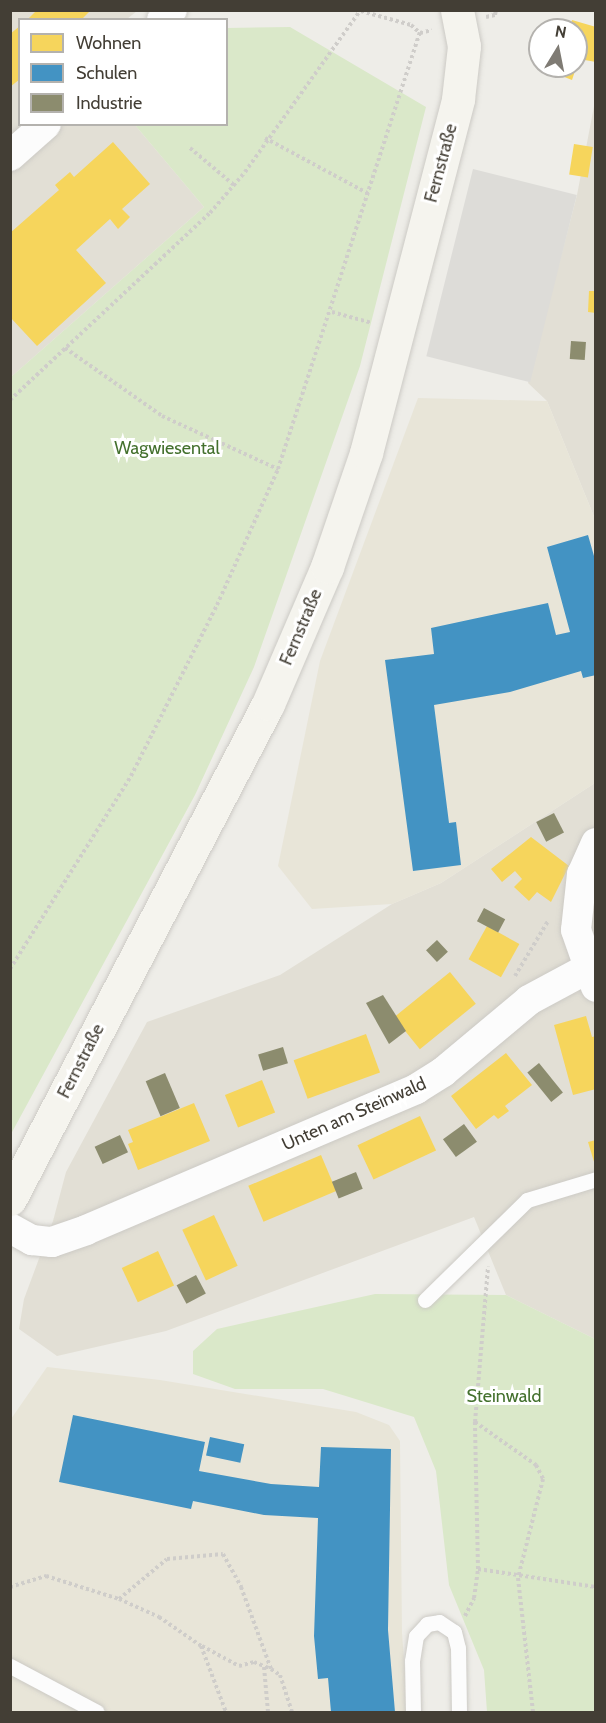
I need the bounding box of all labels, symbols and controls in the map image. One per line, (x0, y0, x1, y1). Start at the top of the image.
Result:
legend (18, 18, 228, 126)
north arrow (528, 18, 588, 78)
text: N (554, 21, 568, 42)
text: Wohnen (76, 32, 141, 54)
text: Schulen (76, 62, 137, 84)
text: Industrie (76, 92, 142, 114)
street label: Fernstraße (420, 121, 462, 205)
park label: Wagwiesental (114, 437, 220, 459)
street label: Fernstraße (275, 586, 327, 668)
street label: Fernstraße (53, 1020, 109, 1102)
street label: Unten am Steinwald (279, 1073, 429, 1155)
park label: Steinwald (467, 1385, 541, 1407)

